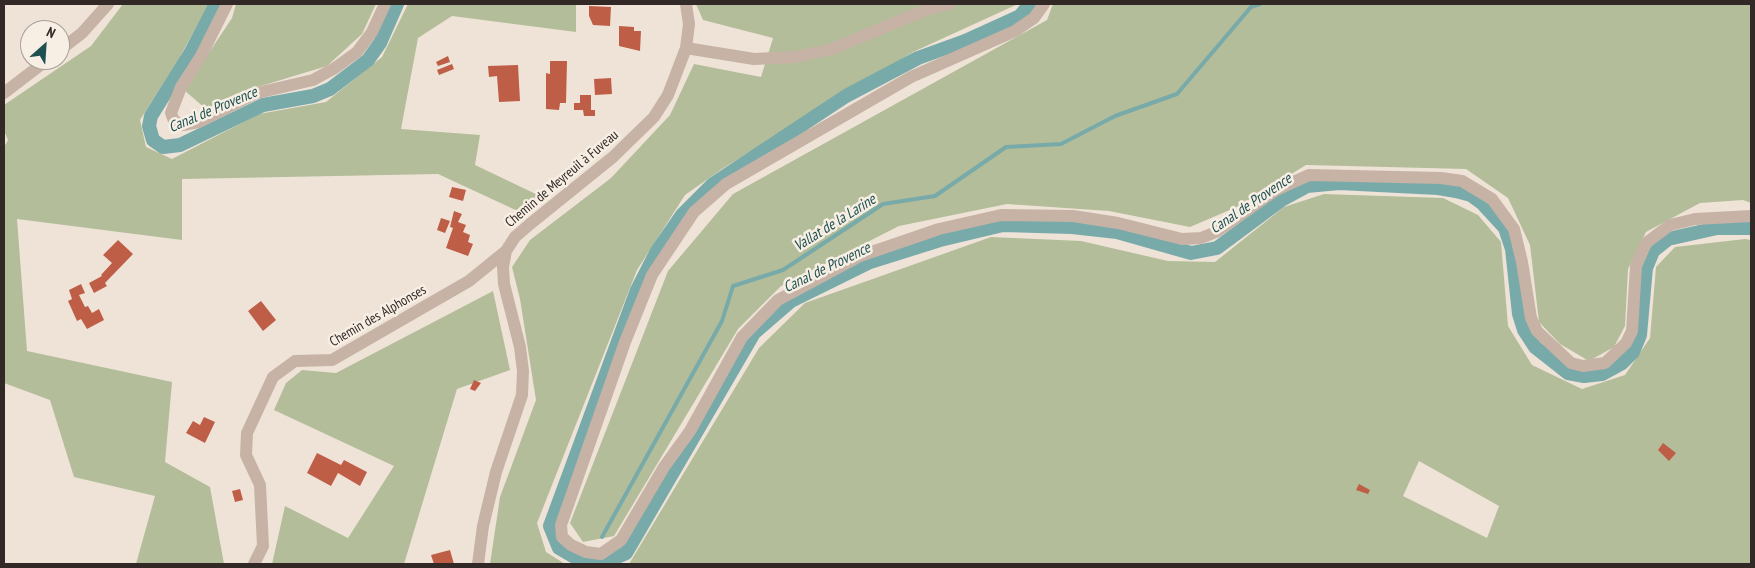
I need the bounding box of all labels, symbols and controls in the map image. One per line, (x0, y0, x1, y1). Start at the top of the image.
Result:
north arrow (20, 20, 70, 70)
text: N (44, 23, 58, 42)
water label: Canal de Provence (166, 83, 260, 137)
street label: Chemin de Meyreuil à Fuveau (502, 127, 622, 231)
water label: Canal de Provence (1207, 170, 1295, 238)
water label: Vallat de la Larine (791, 191, 879, 255)
water label: Canal de Provence (781, 239, 873, 297)
street label: Chemin des Alphonses (327, 282, 429, 350)

